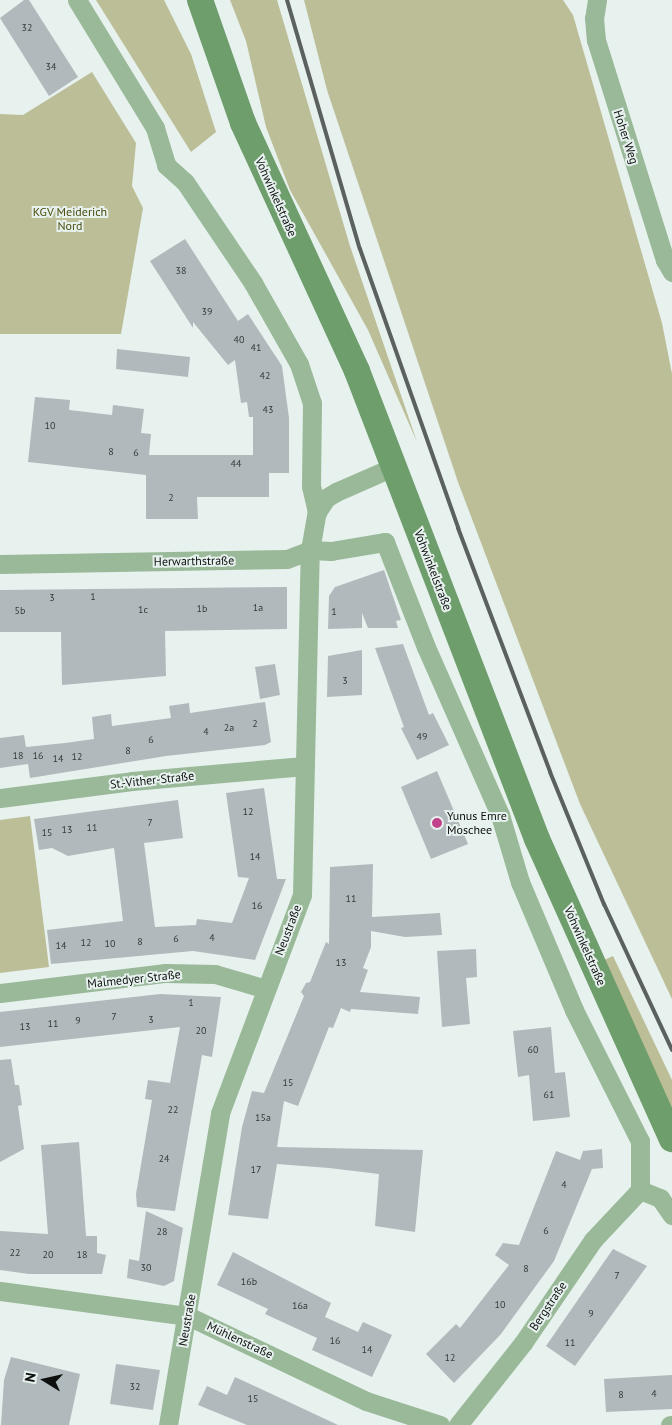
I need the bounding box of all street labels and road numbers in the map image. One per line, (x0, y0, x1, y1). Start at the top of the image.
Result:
street label: Hoher Weg (610, 108, 642, 166)
street label: Vohwinkelstraße (252, 155, 300, 239)
street label: Vohwinkelstraße (411, 528, 455, 612)
street label: Herwarthstraße (154, 553, 234, 569)
street label: St.-Vither-Straße (109, 768, 195, 792)
street label: Neustraße (272, 903, 304, 957)
street label: Vohwinkelstraße (561, 904, 609, 988)
street label: Malmedyer Straße (87, 967, 181, 991)
street label: Bergstraße (526, 1279, 570, 1333)
street label: Neustraße (175, 1293, 199, 1347)
street label: Mühlenstraße (205, 1318, 275, 1362)

